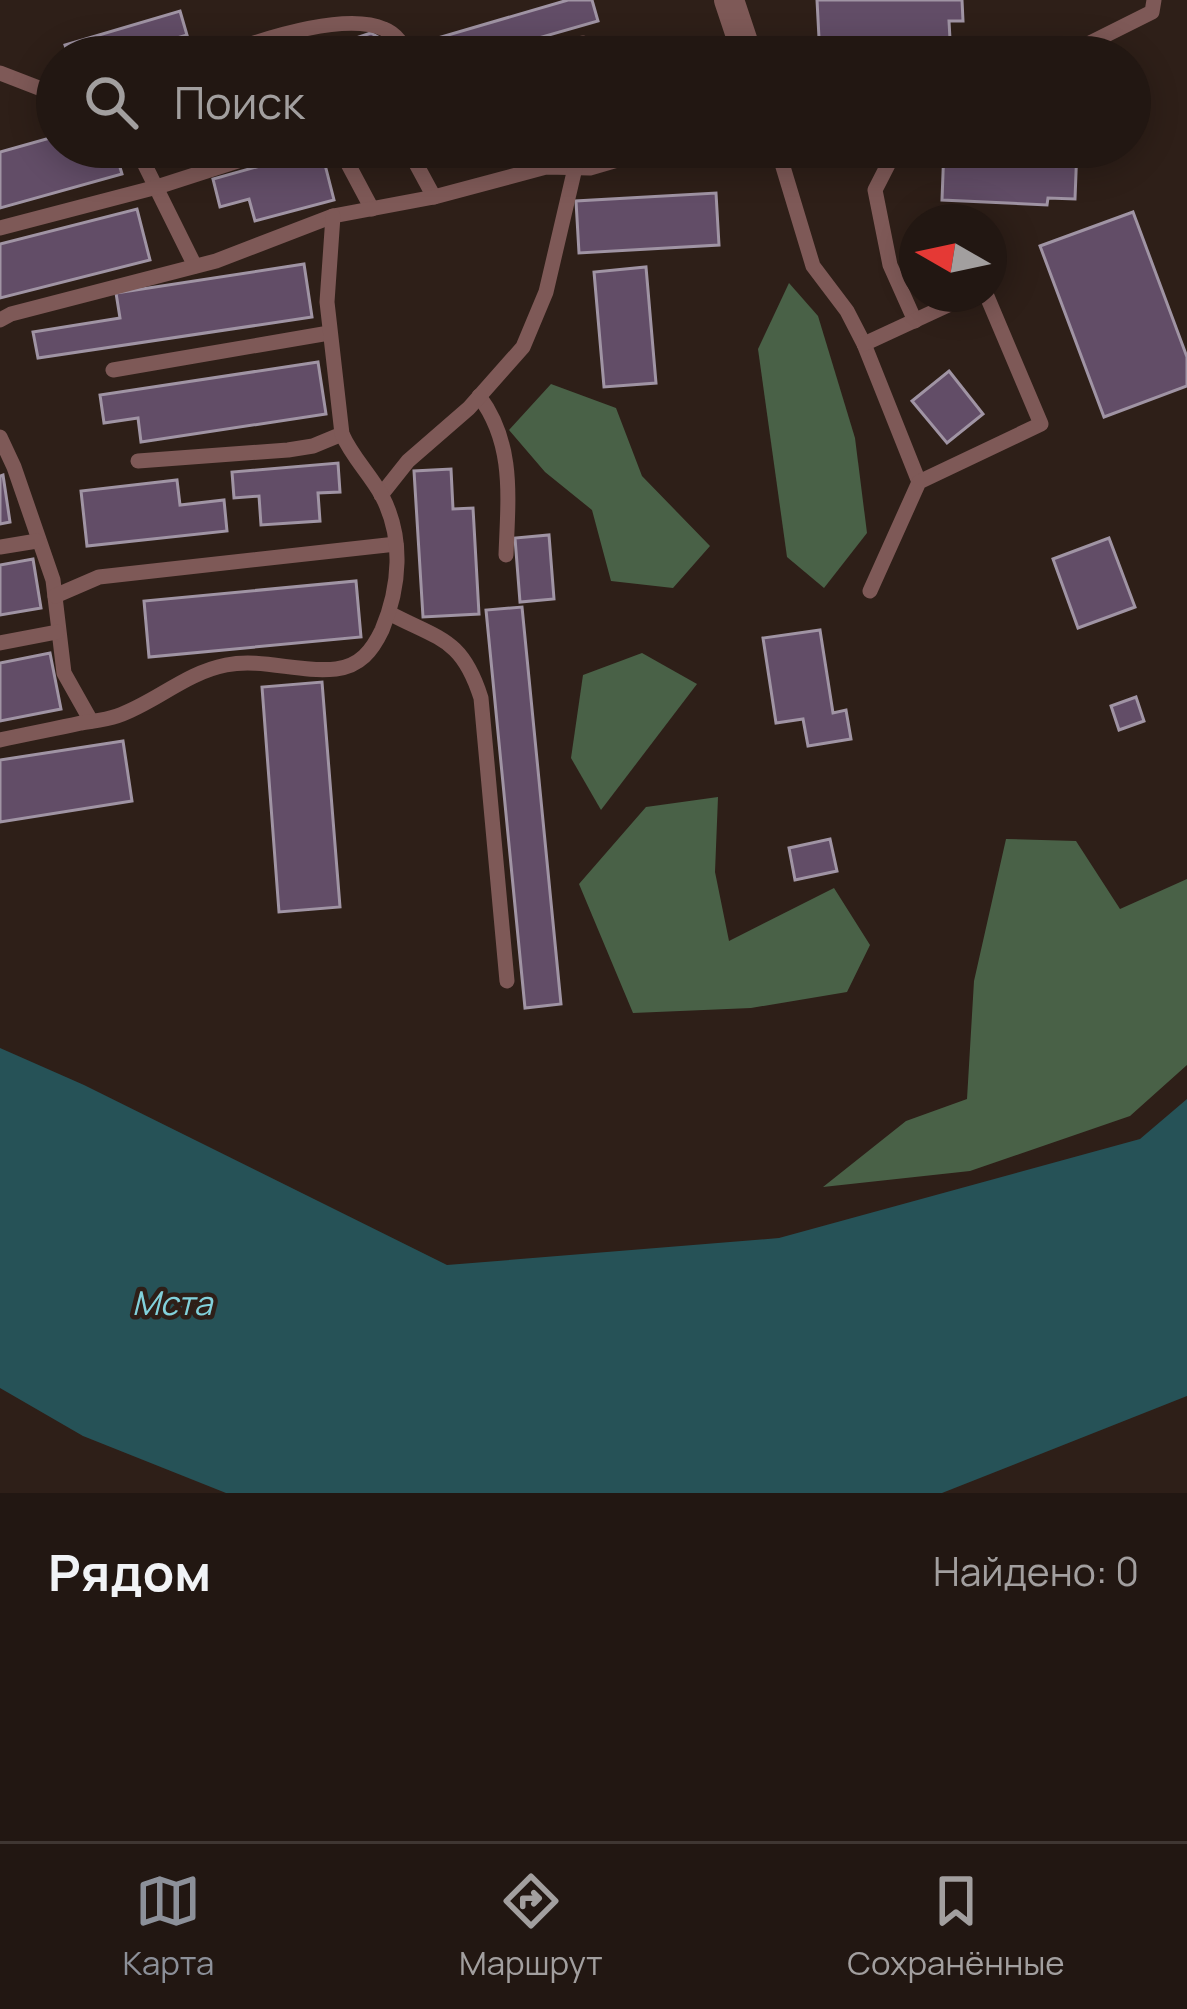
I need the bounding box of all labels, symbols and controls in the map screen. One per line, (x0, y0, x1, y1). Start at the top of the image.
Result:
search box (36, 36, 1151, 168)
icon: search (78, 69, 144, 135)
text: Поиск (174, 71, 305, 133)
north arrow (899, 204, 1007, 312)
water label: Мста (132, 1280, 214, 1325)
text: Рядом (48, 1537, 211, 1606)
text: Найдено: 0 (933, 1544, 1139, 1598)
tab: Карта (122, 1868, 214, 1985)
tab: Маршрут (459, 1868, 603, 1985)
tab: Сохранённые (847, 1868, 1065, 1985)

